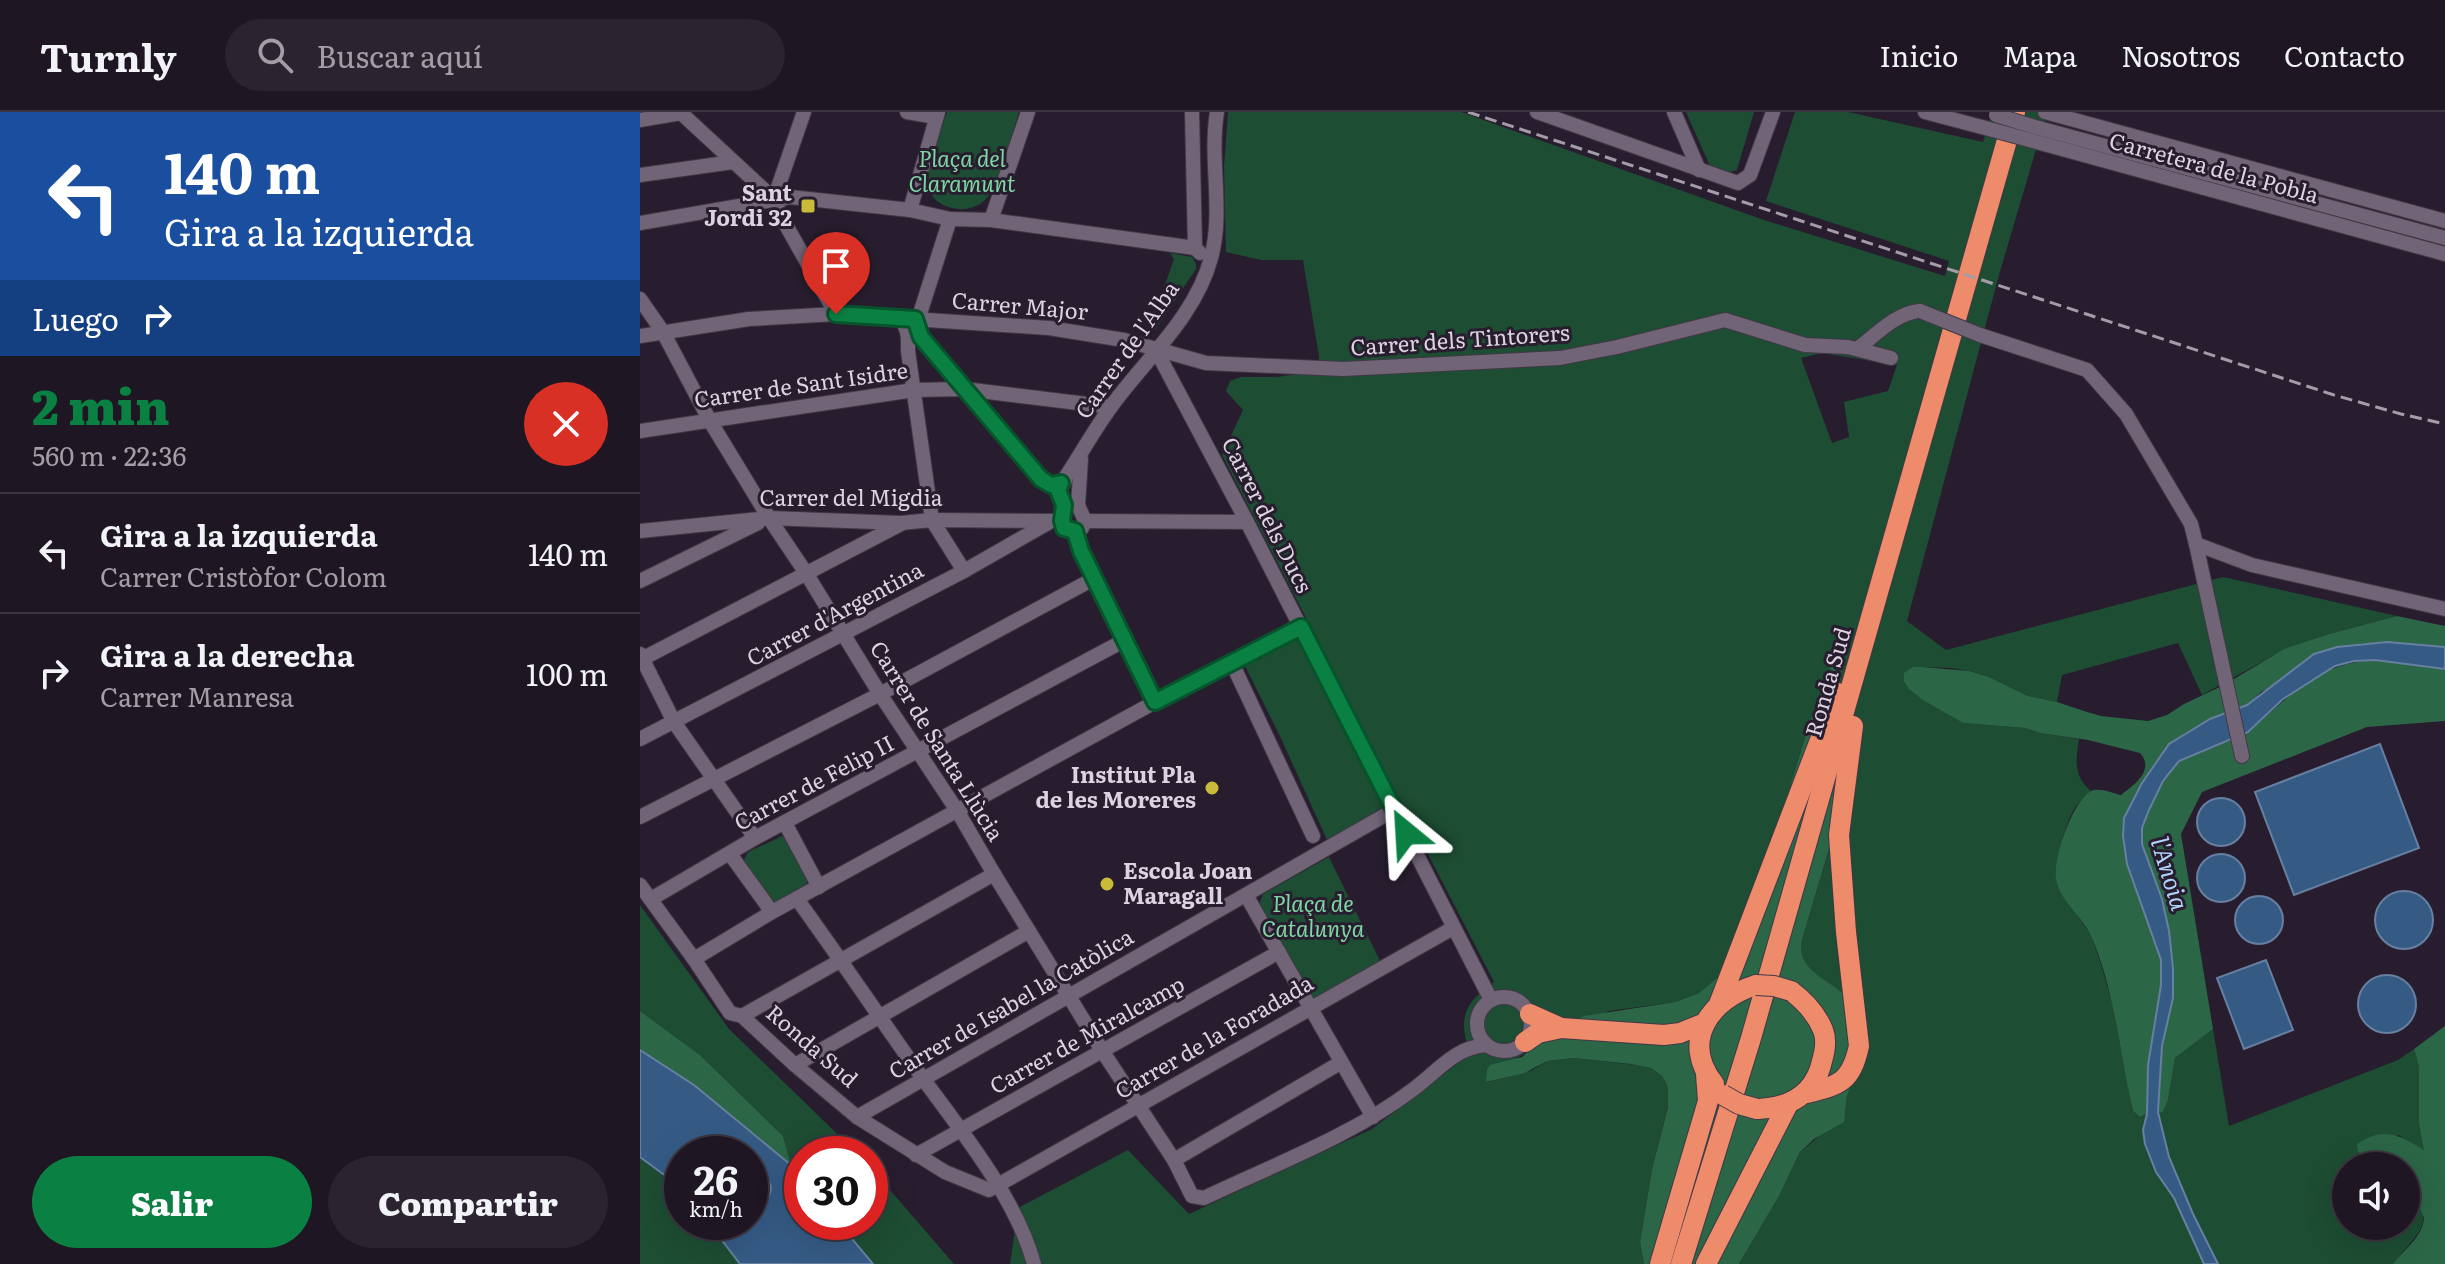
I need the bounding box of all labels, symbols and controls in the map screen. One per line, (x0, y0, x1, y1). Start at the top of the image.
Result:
search box (225, 19, 785, 91)
text: Turnly (40, 27, 177, 84)
icon: search (253, 33, 297, 77)
text: Buscar aquí (317, 33, 483, 77)
text: Inicio (1879, 34, 1958, 76)
text: Mapa (2002, 34, 2077, 76)
text: Nosotros (2121, 34, 2240, 76)
text: Contacto (2284, 34, 2405, 76)
street label: Carretera de la Pobla (2106, 123, 2323, 210)
text: 140 m (164, 128, 320, 211)
park label: Plaça del Claramunt (908, 141, 1016, 199)
icon: left (32, 144, 136, 248)
place label: Sant Jordi 32 (704, 175, 792, 233)
marker: Sant Jordi 32 (799, 197, 817, 215)
text: Gira a la izquierda (164, 204, 474, 257)
pin (802, 232, 870, 314)
icon: arrive (814, 244, 858, 288)
street label: Carrer de l'Alba (1066, 273, 1186, 425)
street label: Carrer Major (951, 282, 1090, 327)
text: Luego (32, 296, 119, 340)
icon: right (135, 296, 179, 340)
street label: Carrer dels Tintorers (1349, 314, 1571, 363)
street label: Carrer de Sant Isidre (692, 352, 910, 415)
text: 2 min (32, 369, 170, 440)
button: close (524, 382, 608, 466)
street label: Carrer dels Ducs (1215, 431, 1322, 598)
text: 560 m · 22:36 (32, 435, 187, 474)
street label: Carrer del Migdia (759, 480, 943, 513)
text: Gira a la izquierda (100, 512, 378, 556)
icon: left (32, 531, 76, 575)
text: 140 m (528, 531, 608, 575)
street label: Carrer d'Argentina (740, 552, 929, 673)
text: Carrer Cristòfor Colom (100, 556, 387, 595)
street label: Ronda Sud (1795, 623, 1858, 740)
text: Gira a la derecha (100, 632, 354, 676)
street label: Carrer de Santa Llùcia (863, 634, 1013, 847)
icon: right (32, 651, 76, 695)
text: 100 m (526, 651, 608, 695)
text: Carrer Manresa (100, 676, 294, 715)
street label: Carrer de Felip II (727, 726, 899, 838)
place label: Institut Pla de les Moreres (1035, 757, 1196, 815)
marker: Institut Pla de les Moreres (1203, 779, 1221, 797)
position arrow (1364, 791, 1448, 875)
water label: l'Anoia (2144, 832, 2199, 914)
place label: Escola Joan Maragall (1123, 853, 1253, 911)
marker: Escola Joan Maragall (1098, 875, 1116, 893)
park label: Plaça de Catalunya (1262, 886, 1365, 944)
street label: Carrer de Isabel la Catòlica (882, 919, 1139, 1086)
street label: Carrer de la Foradada (1108, 965, 1319, 1106)
street label: Carrer de Miralcamp (983, 966, 1190, 1101)
street label: Ronda Sud (760, 996, 866, 1094)
speed limit sign: 30 (784, 1136, 888, 1240)
text: 26 (694, 1148, 738, 1207)
map controls (2332, 1152, 2420, 1240)
button: sound (2332, 1152, 2420, 1240)
button: Salir (32, 1156, 312, 1248)
button: Compartir (328, 1156, 608, 1248)
text: km/h (689, 1193, 743, 1223)

